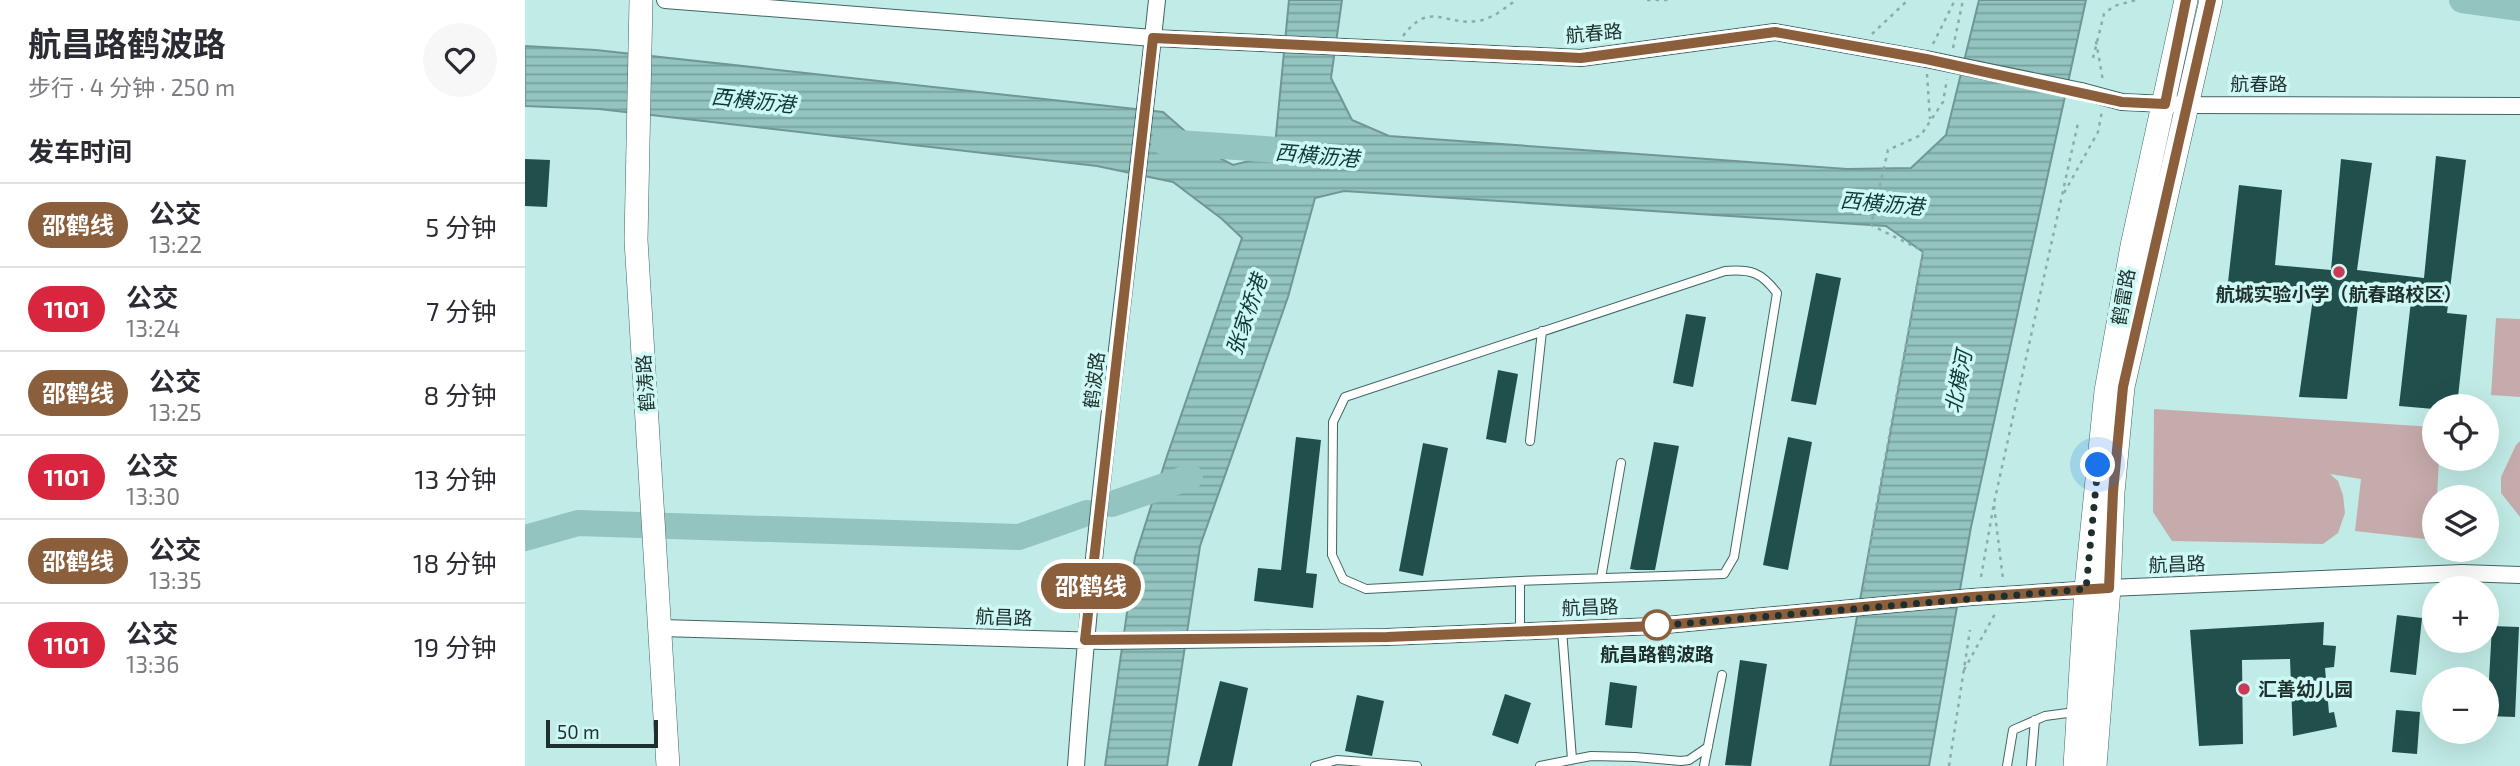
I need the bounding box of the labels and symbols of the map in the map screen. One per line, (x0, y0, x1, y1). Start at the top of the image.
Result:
street label: 航春路 (1565, 19, 1623, 46)
street label: 航春路 (2230, 72, 2288, 95)
water label: 西横沥港 (710, 83, 799, 117)
water label: 西横沥港 (1274, 138, 1363, 171)
water label: 西横沥港 (1839, 186, 1928, 219)
marker: 航城实验小学（航春路校区） (2331, 264, 2347, 280)
street label: 鹤雷路 (2106, 267, 2139, 327)
water label: 张家桥港 (1220, 268, 1272, 358)
place label: 航城实验小学（航春路校区） (2215, 282, 2463, 305)
water label: 北横河 (1939, 344, 1977, 415)
street label: 鹤波路 (1079, 350, 1108, 410)
street label: 鹤涛路 (631, 354, 658, 412)
your location (2080, 447, 2115, 482)
street label: 航昌路 (2148, 551, 2206, 576)
line badge: 邵鹤线 (1051, 563, 1131, 609)
street label: 航昌路 (1561, 594, 1619, 619)
street label: 航昌路 (975, 604, 1033, 629)
marker: 航昌路鹤波路 (1642, 610, 1672, 640)
place label: 航昌路鹤波路 (1600, 642, 1714, 665)
place label: 汇善幼儿园 (2258, 677, 2353, 700)
marker: 汇善幼儿园 (2236, 681, 2252, 697)
scale bar (546, 717, 658, 749)

